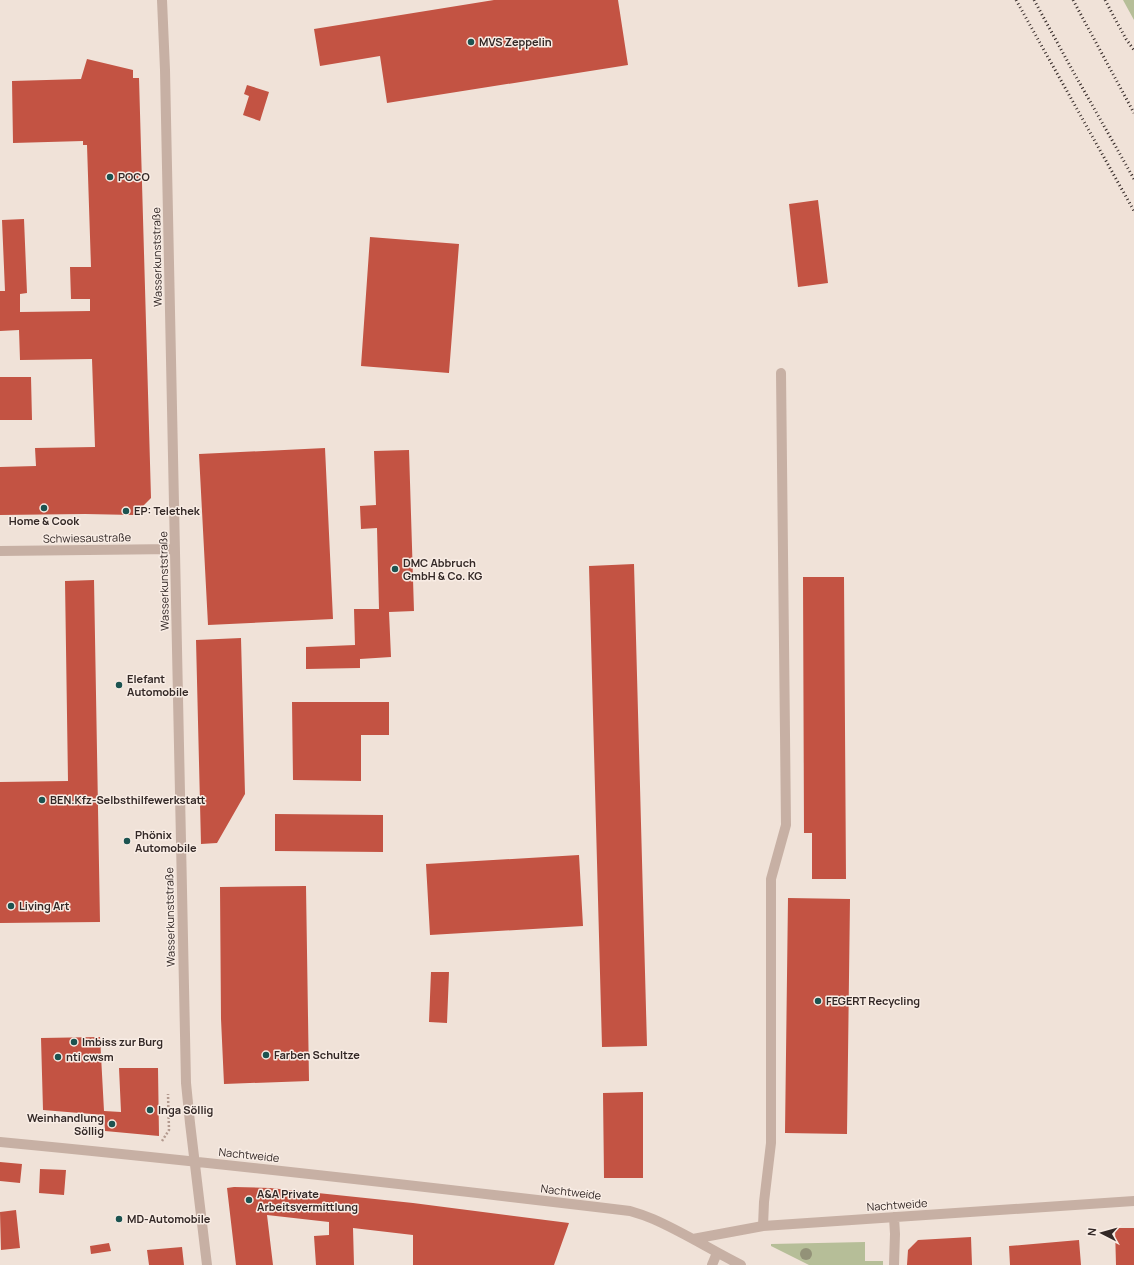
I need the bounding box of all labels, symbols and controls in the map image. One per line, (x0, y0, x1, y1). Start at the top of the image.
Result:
place label: MVS Zeppelin (479, 34, 552, 49)
marker: MVS Zeppelin (466, 37, 476, 47)
place label: POCO (118, 169, 150, 184)
marker: POCO (105, 172, 115, 182)
street label: Wasserkunststraße (148, 207, 165, 307)
marker: Home & Cook (39, 503, 49, 513)
place label: EP: Telethek (134, 503, 201, 518)
marker: EP: Telethek (121, 506, 131, 516)
place label: Home & Cook (9, 513, 80, 528)
street label: Schwiesaustraße (43, 529, 132, 546)
street label: Wasserkunststraße (155, 531, 172, 631)
place label: DMC Abbruch GmbH & Co. KG (403, 555, 482, 583)
marker: DMC Abbruch GmbH & Co. KG (390, 564, 400, 574)
place label: Elefant Automobile (127, 671, 189, 699)
marker: Elefant Automobile (114, 680, 124, 690)
place label: BEN.Kfz-Selbsthilfewerkstatt (50, 792, 206, 807)
marker: BEN.Kfz-Selbsthilfewerkstatt (37, 795, 47, 805)
place label: Phönix Automobile (135, 827, 197, 855)
marker: Phönix Automobile (122, 836, 132, 846)
street label: Wasserkunststraße (161, 867, 178, 967)
place label: Living Art (19, 898, 70, 913)
marker: Living Art (6, 901, 16, 911)
place label: FEGERT Recycling (826, 993, 920, 1008)
marker: FEGERT Recycling (813, 996, 823, 1006)
place label: Imbiss zur Burg (82, 1034, 163, 1049)
marker: Imbiss zur Burg (69, 1037, 79, 1047)
place label: Farben Schultze (274, 1047, 360, 1062)
place label: nti cwsm (66, 1049, 114, 1064)
marker: Farben Schultze (261, 1050, 271, 1060)
marker: nti cwsm (53, 1052, 63, 1062)
place label: Inga Söllig (158, 1102, 213, 1117)
marker: Inga Söllig (145, 1105, 155, 1115)
place label: Weinhandlung Söllig (27, 1110, 104, 1138)
marker: Weinhandlung Söllig (107, 1119, 117, 1129)
street label: Nachtweide (218, 1144, 281, 1165)
street label: Nachtweide (540, 1180, 603, 1203)
place label: A&A Private Arbeitsvermittlung (257, 1186, 358, 1214)
marker: A&A Private Arbeitsvermittlung (244, 1195, 254, 1205)
street label: Nachtweide (866, 1195, 928, 1214)
place label: MD-Automobile (127, 1211, 211, 1226)
north arrow (1082, 1213, 1122, 1253)
marker: MD-Automobile (114, 1214, 124, 1224)
text: N (1084, 1227, 1099, 1237)

